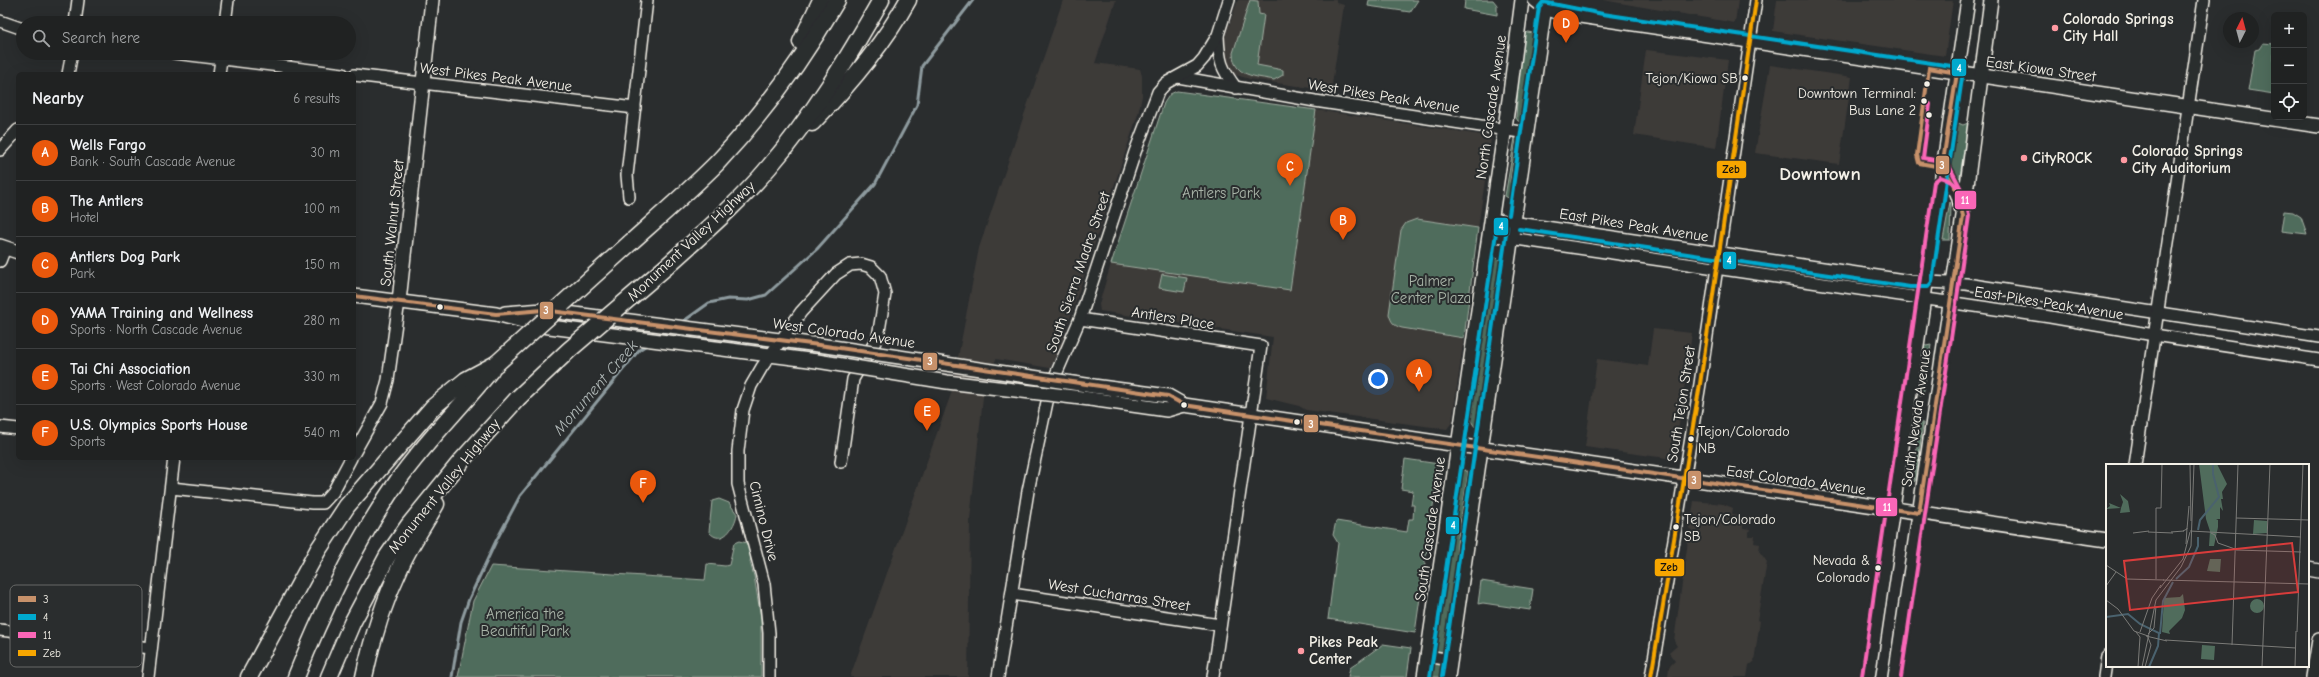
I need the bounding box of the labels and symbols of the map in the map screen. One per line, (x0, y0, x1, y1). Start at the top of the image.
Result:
pin: D (1553, 10, 1579, 43)
place label: Colorado Springs City Hall (2063, 10, 2174, 45)
north arrow (2223, 12, 2259, 48)
marker: Colorado Springs City Hall (2050, 23, 2060, 33)
street label: North Cascade Avenue (1472, 33, 1510, 180)
street label: East Kiowa Street (1985, 52, 2098, 86)
line badge: 4 (1951, 58, 1967, 77)
street label: West Pikes Peak Avenue (419, 59, 574, 95)
text: 4 (1956, 62, 1962, 75)
place label: Tejon/Kiowa SB (1646, 70, 1738, 87)
marker: Tejon/Kiowa SB (1740, 73, 1750, 83)
street label: West Pikes Peak Avenue (1307, 75, 1462, 117)
unlabelled marker (1922, 79, 1932, 89)
place label: Downtown Terminal: Bus Lane 2 (1798, 85, 1916, 119)
marker: Downtown Terminal: Bus Lane 2 (1919, 96, 1929, 106)
unlabelled marker (1924, 110, 1934, 120)
place label: Colorado Springs City Auditorium (2132, 142, 2243, 177)
place label: CityROCK (2032, 149, 2093, 167)
pin: C (1277, 153, 1303, 186)
marker: CityROCK (2019, 153, 2029, 163)
line badge: 3 (1935, 155, 1950, 175)
marker: Colorado Springs City Auditorium (2119, 155, 2129, 165)
street label: South Walnut Street (376, 158, 408, 287)
text: 3 (1939, 159, 1945, 172)
line badge: Zeb (1716, 160, 1747, 179)
text: Zeb (1722, 163, 1740, 176)
district label: Downtown (1779, 163, 1861, 185)
street label: Monument Valley Highway (623, 177, 759, 305)
park label: Antlers Park (1182, 184, 1261, 202)
street label: South Sierra Madre Street (1042, 189, 1114, 355)
line badge: 11 (1954, 190, 1977, 210)
text: 11 (1961, 194, 1969, 207)
street label: East Pikes Peak Avenue (1558, 204, 1710, 246)
pin: B (1330, 207, 1356, 240)
line badge: 4 (1493, 217, 1509, 236)
text: 4 (1498, 220, 1504, 233)
line badge: 4 (1722, 251, 1737, 270)
text: 4 (1726, 254, 1732, 267)
park label: Palmer Center Plaza (1391, 272, 1471, 307)
street label: East Pikes Peak Avenue (1973, 282, 2125, 324)
line badge: 3 (539, 301, 554, 320)
unlabelled marker (435, 302, 445, 312)
street label: Antlers Place (1130, 303, 1216, 333)
text: 3 (543, 304, 549, 317)
street label: West Colorado Avenue (772, 314, 917, 352)
water label: Monument Creek (549, 337, 642, 439)
street label: South Tejon Street (1663, 344, 1699, 464)
street label: South Nevada Avenue (1897, 348, 1935, 488)
line badge: 3 (922, 352, 938, 371)
text: 3 (927, 355, 933, 368)
pin: A (1406, 359, 1432, 392)
your location (1368, 369, 1388, 389)
pin: E (914, 398, 940, 431)
unlabelled marker (1179, 400, 1189, 410)
line badge: 3 (1303, 414, 1319, 433)
street label: Monument Valley Highway (384, 415, 504, 557)
unlabelled marker (1292, 417, 1302, 427)
text: 3 (1308, 418, 1314, 431)
place label: Tejon/Colorado NB (1698, 423, 1790, 457)
marker: Tejon/Colorado NB (1686, 434, 1696, 444)
street label: South Cascade Avenue (1411, 455, 1449, 602)
street label: East Colorado Avenue (1725, 461, 1867, 499)
inset map (2106, 464, 2309, 667)
pin: F (630, 470, 656, 503)
line badge: 3 (1687, 470, 1702, 490)
text: 3 (1691, 474, 1697, 487)
street label: Cimino Drive (745, 479, 783, 563)
line badge: 11 (1875, 497, 1898, 517)
text: 11 (1883, 501, 1891, 514)
place label: Tejon/Colorado SB (1684, 511, 1776, 545)
line badge: 4 (1445, 516, 1460, 535)
text: 4 (1450, 519, 1456, 532)
marker: Tejon/Colorado SB (1671, 522, 1681, 532)
place label: Nevada & Colorado (1813, 552, 1870, 586)
line badge: Zeb (1654, 558, 1685, 577)
text: Zeb (1660, 561, 1678, 574)
marker: Nevada & Colorado (1873, 563, 1883, 573)
street label: West Cucharras Street (1047, 575, 1192, 615)
legend (10, 585, 142, 667)
text: 3 (43, 593, 49, 606)
park label: America the Beautiful Park (481, 605, 570, 640)
text: 4 (43, 611, 48, 624)
text: 11 (43, 629, 52, 642)
place label: Pikes Peak Center (1309, 633, 1378, 668)
marker: Pikes Peak Center (1296, 646, 1306, 656)
text: Zeb (43, 647, 61, 660)

